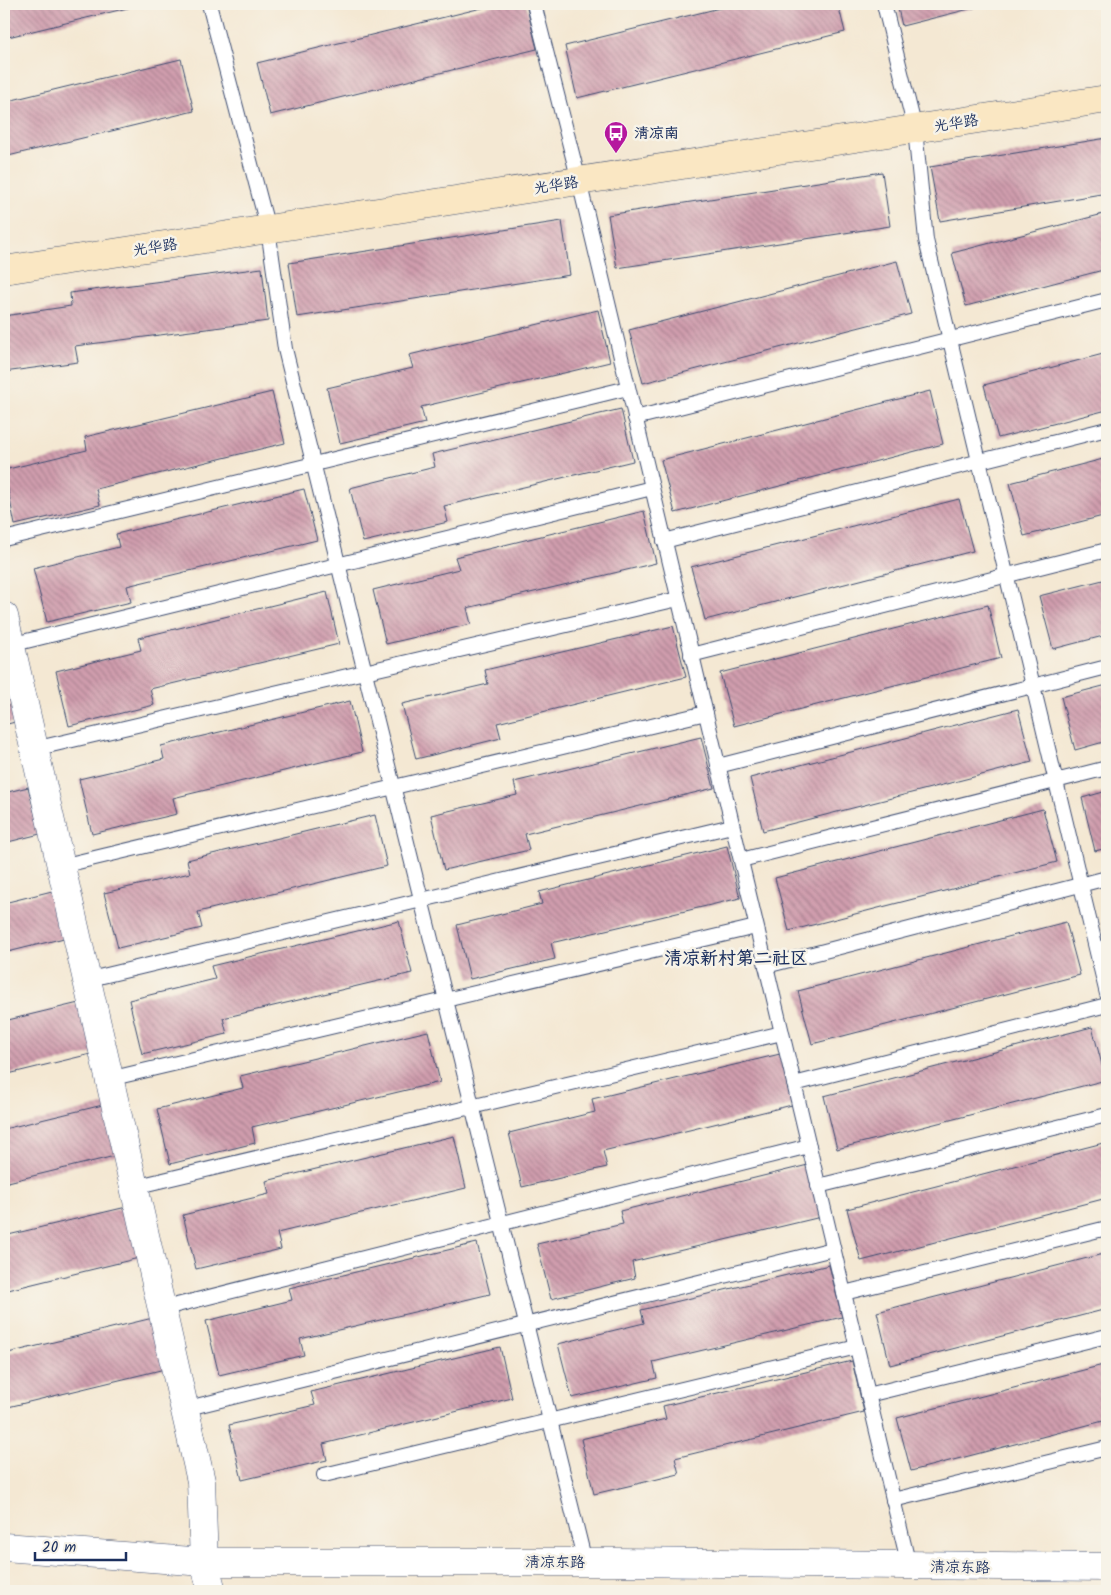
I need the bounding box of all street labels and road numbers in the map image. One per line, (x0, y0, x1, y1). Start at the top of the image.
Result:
street label: 光华路 (932, 109, 980, 139)
street label: 光华路 (532, 171, 580, 201)
street label: 光华路 (131, 233, 179, 263)
street label: 清凉东路 (525, 1551, 585, 1575)
street label: 清凉东路 (930, 1555, 990, 1581)

